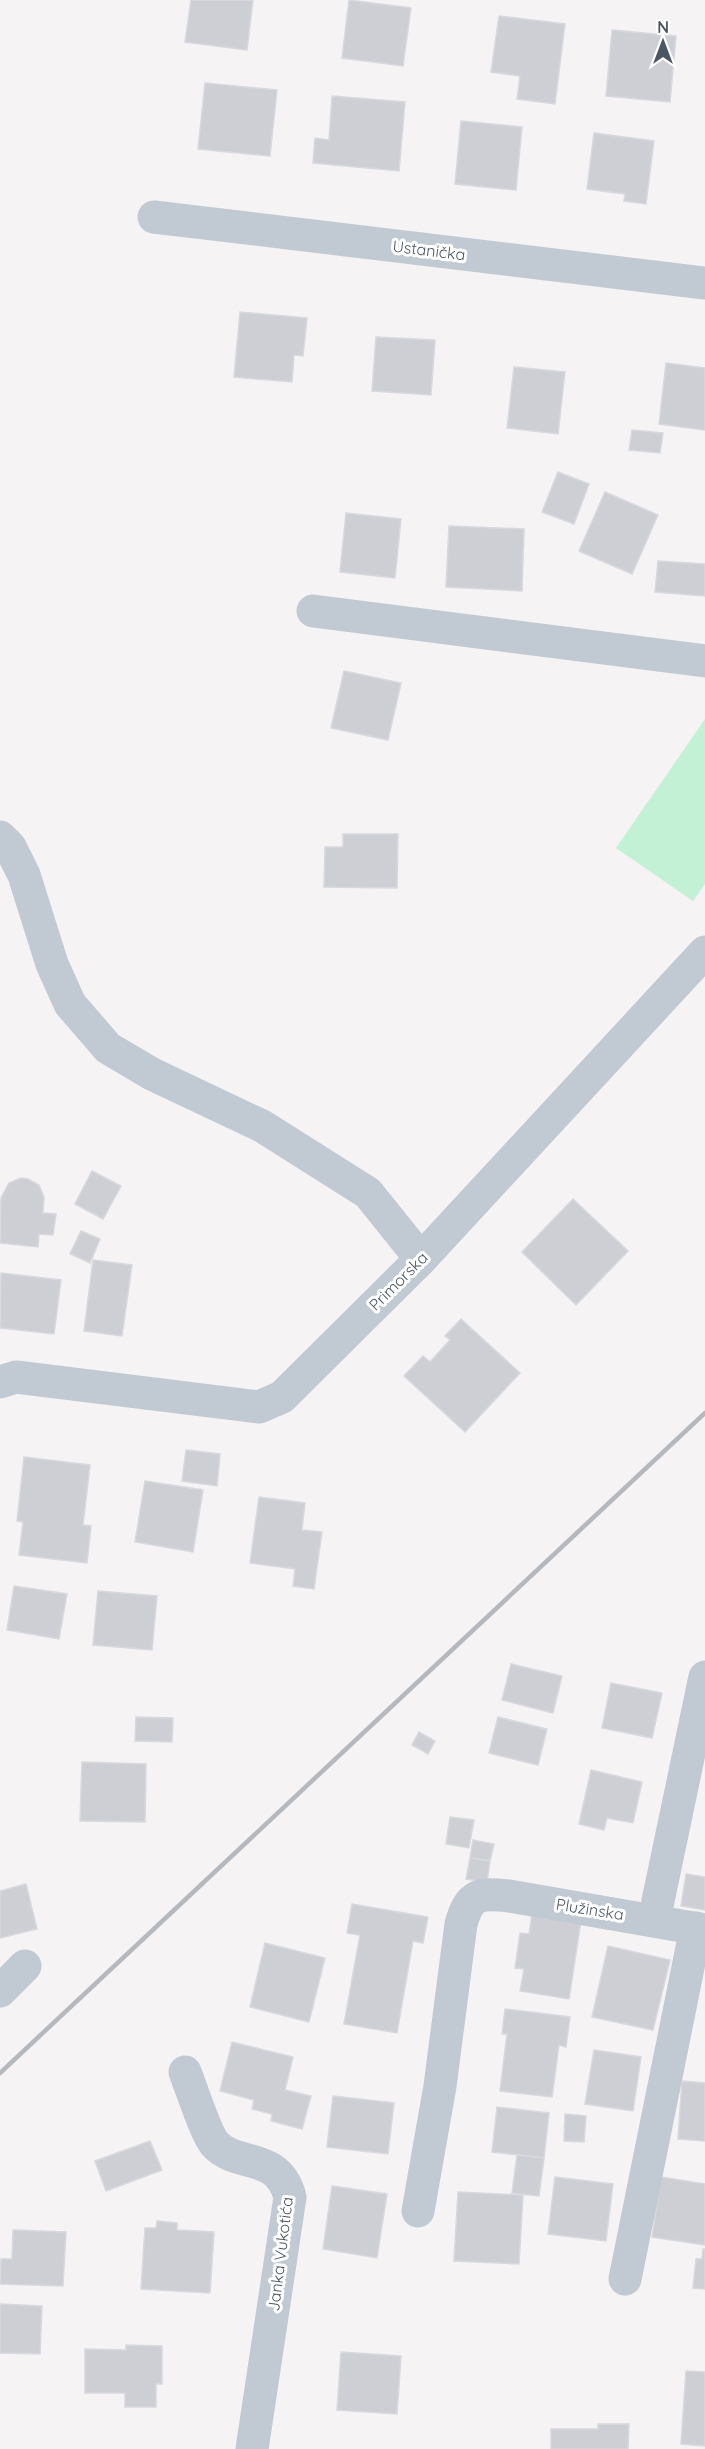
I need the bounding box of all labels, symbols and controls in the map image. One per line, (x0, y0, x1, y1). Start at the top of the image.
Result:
north arrow (633, 12, 693, 72)
text: N (657, 17, 669, 37)
street label: Ustanička (391, 236, 467, 264)
street label: Primorska (364, 1247, 432, 1315)
street label: Plužinska (555, 1894, 625, 1924)
street label: Janka Vukotića (263, 2196, 297, 2312)

